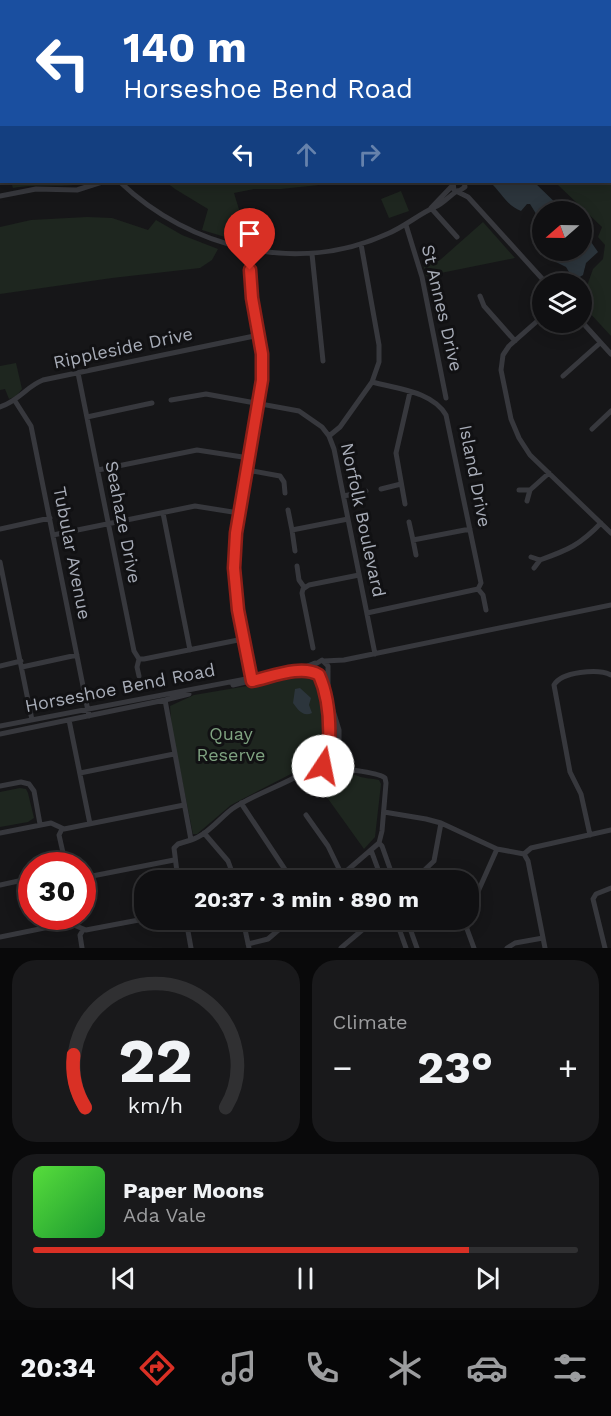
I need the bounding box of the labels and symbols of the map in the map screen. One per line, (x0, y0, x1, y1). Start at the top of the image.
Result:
north arrow (532, 201, 592, 261)
pin (224, 208, 275, 270)
street label: St Annes Drive (418, 242, 467, 373)
street label: Rippleside Drive (51, 322, 195, 373)
street label: Island Drive (455, 423, 496, 529)
street label: Norfolk Boulevard (337, 441, 390, 599)
street label: Seahaze Drive (101, 459, 146, 585)
street label: Tubular Avenue (49, 485, 96, 621)
street label: Horseshoe Bend Road (23, 659, 217, 716)
park label: Quay Reserve (196, 723, 266, 765)
position arrow (291, 734, 355, 798)
speed limit sign: 30 (18, 852, 96, 930)

